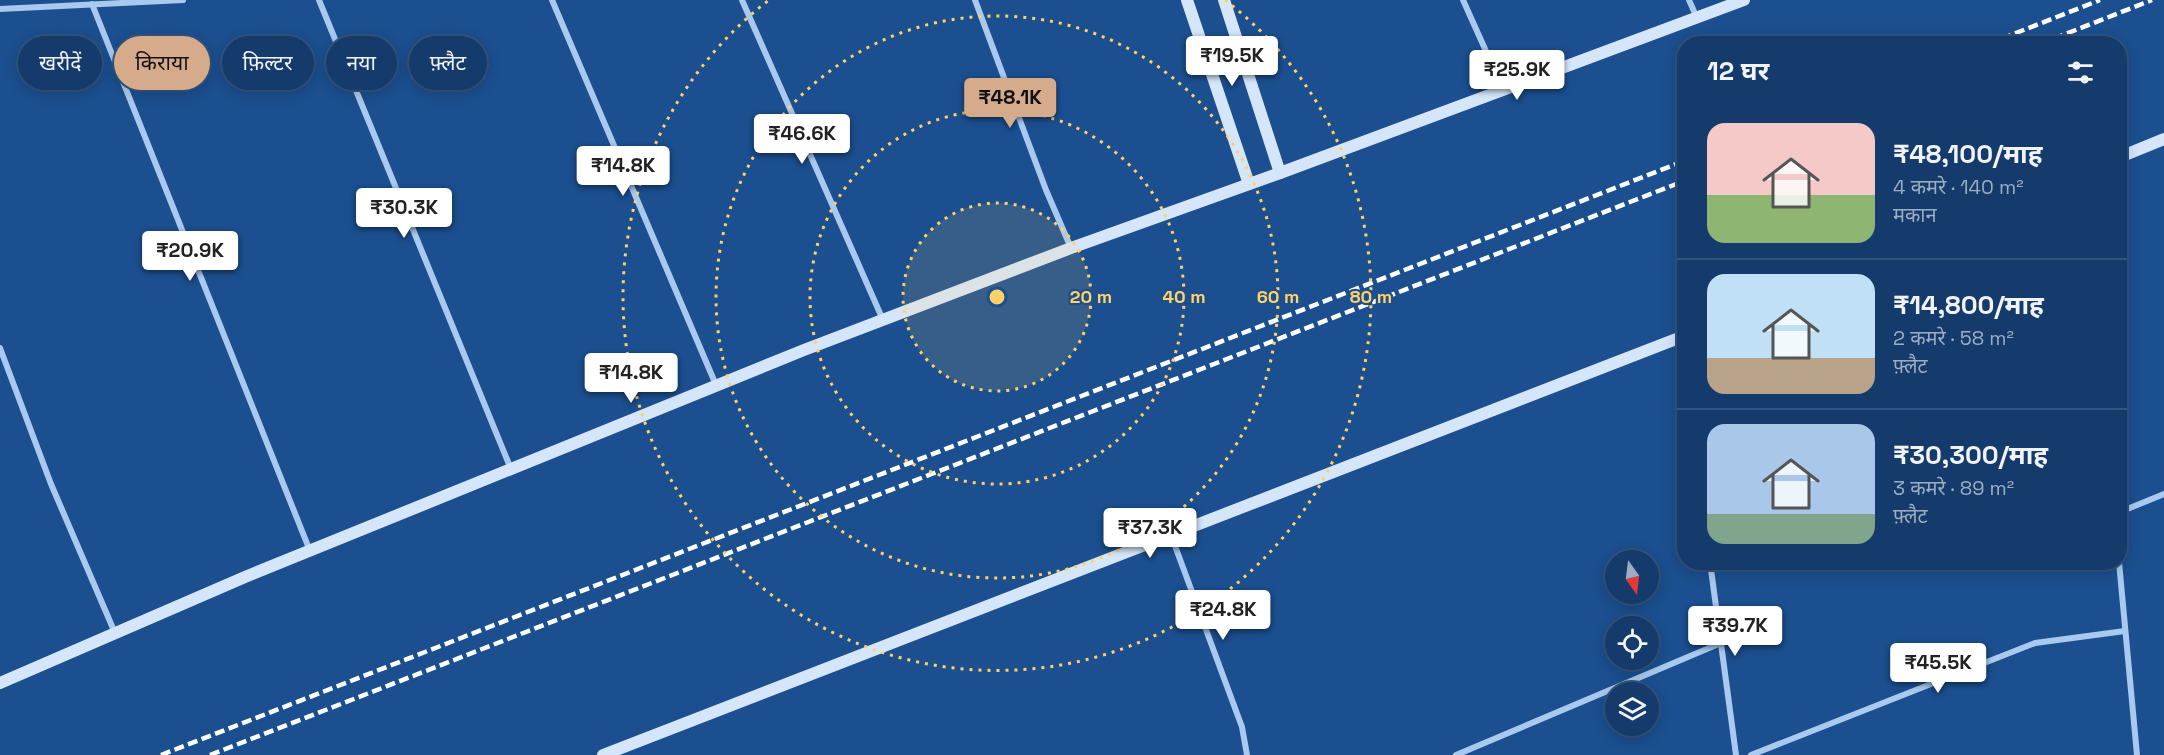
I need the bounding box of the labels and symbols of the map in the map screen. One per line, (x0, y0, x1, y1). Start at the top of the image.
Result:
pin: ₹19.5K (1183, 36, 1281, 87)
pin: ₹25.9K (1468, 50, 1566, 101)
pin: ₹48.1K (961, 78, 1059, 129)
pin: ₹46.6K (753, 114, 851, 165)
pin: ₹14.8K (574, 146, 672, 197)
pin: ₹30.3K (355, 188, 453, 239)
pin: ₹20.9K (141, 231, 239, 282)
text: 20 m (1070, 285, 1112, 308)
text: 40 m (1162, 285, 1206, 308)
text: 60 m (1257, 285, 1299, 308)
text: 80 m (1350, 285, 1392, 308)
centre of rings (987, 287, 1007, 307)
pin: ₹14.8K (582, 353, 680, 404)
pin: ₹37.3K (1101, 508, 1199, 559)
north arrow (1605, 550, 1659, 604)
pin: ₹24.8K (1174, 590, 1272, 641)
pin: ₹39.7K (1686, 606, 1784, 657)
pin: ₹45.5K (1889, 643, 1987, 694)

